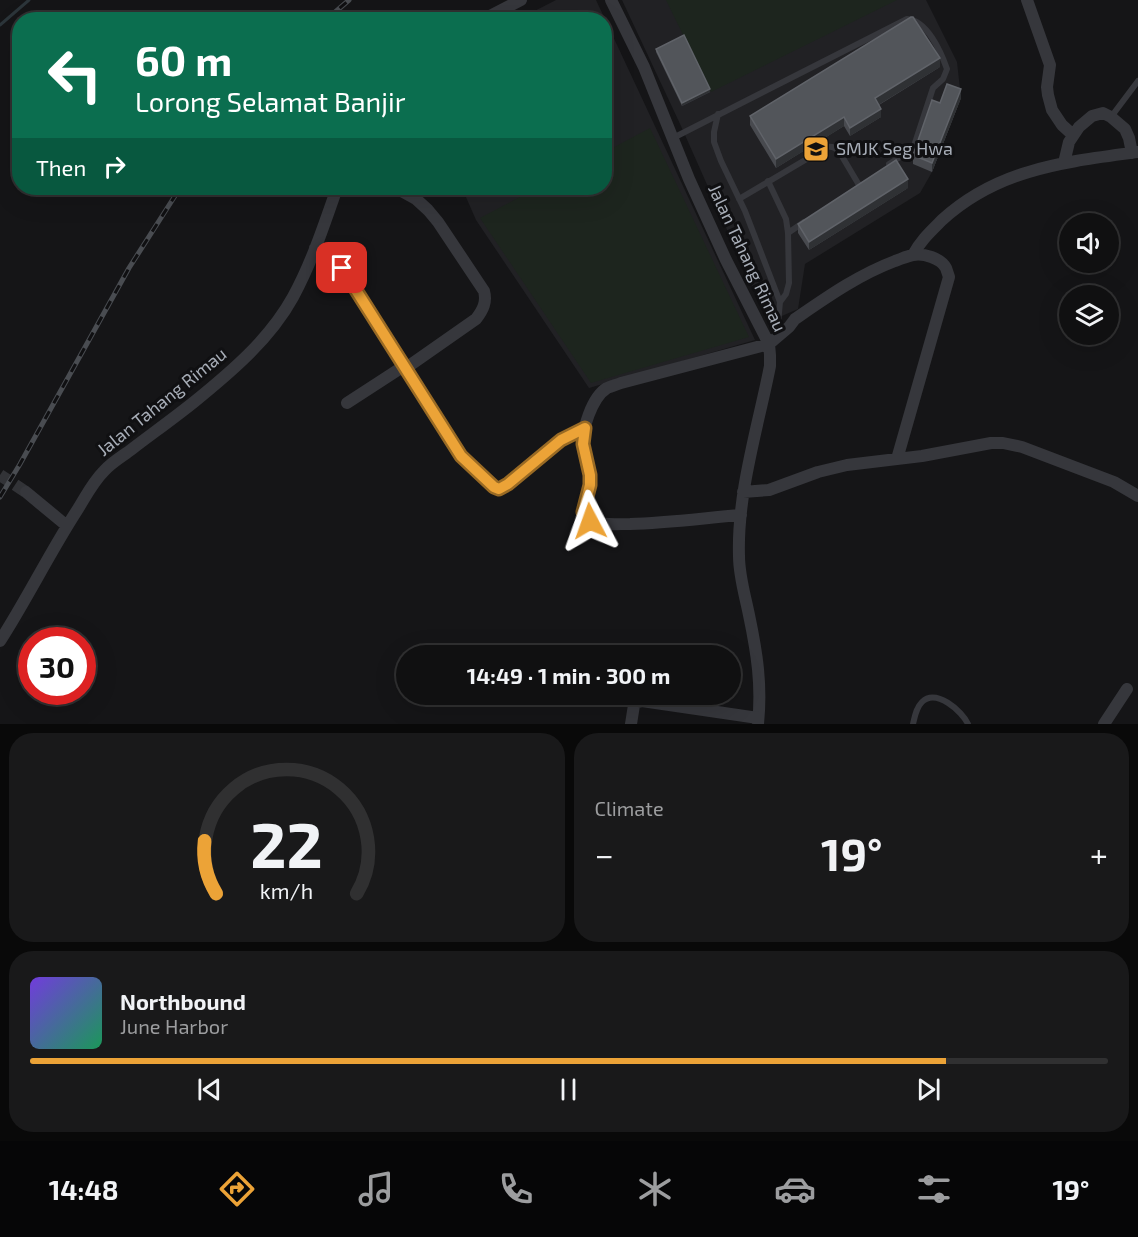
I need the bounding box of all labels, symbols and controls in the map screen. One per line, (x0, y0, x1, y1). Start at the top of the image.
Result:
text: 60 m (135, 34, 232, 84)
icon: left (36, 36, 114, 114)
text: Lorong Selamat Banjir (135, 85, 406, 117)
school or university icon: SMJK Seg Hwa (801, 134, 831, 164)
place label: SMJK Seg Hwa (836, 137, 953, 159)
icon: right (98, 150, 131, 183)
text: Then (36, 154, 86, 180)
street label: Jalan Tahang Rimau (704, 180, 792, 335)
map controls (1059, 213, 1119, 345)
button: sound (1059, 213, 1119, 273)
pin (316, 242, 367, 293)
icon: arrive (325, 251, 358, 284)
button: layers (1059, 285, 1119, 345)
street label: Jalan Tahang Rimau (92, 342, 231, 460)
position arrow (558, 489, 622, 553)
speed limit sign: 30 (18, 627, 96, 705)
text: 14:49 · 1 min · 300 m (467, 662, 670, 688)
text: Climate (595, 796, 664, 820)
text: 22 (250, 806, 323, 881)
text: 19° (821, 826, 883, 880)
text: − (595, 834, 614, 874)
text: + (1090, 834, 1108, 874)
text: km/h (260, 879, 313, 904)
text: Northbound (120, 988, 246, 1014)
text: June Harbor (120, 1014, 228, 1038)
icon: previous (193, 1073, 226, 1106)
icon: pause (552, 1073, 585, 1106)
icon: next (912, 1073, 945, 1106)
icon: directions (216, 1168, 258, 1210)
icon: music (355, 1168, 397, 1210)
icon: phone (495, 1168, 537, 1210)
icon: climate (634, 1168, 676, 1210)
icon: car (774, 1168, 816, 1210)
icon: filters (913, 1168, 955, 1210)
text: 14:48 (49, 1173, 119, 1205)
text: 19° (1052, 1173, 1089, 1205)

